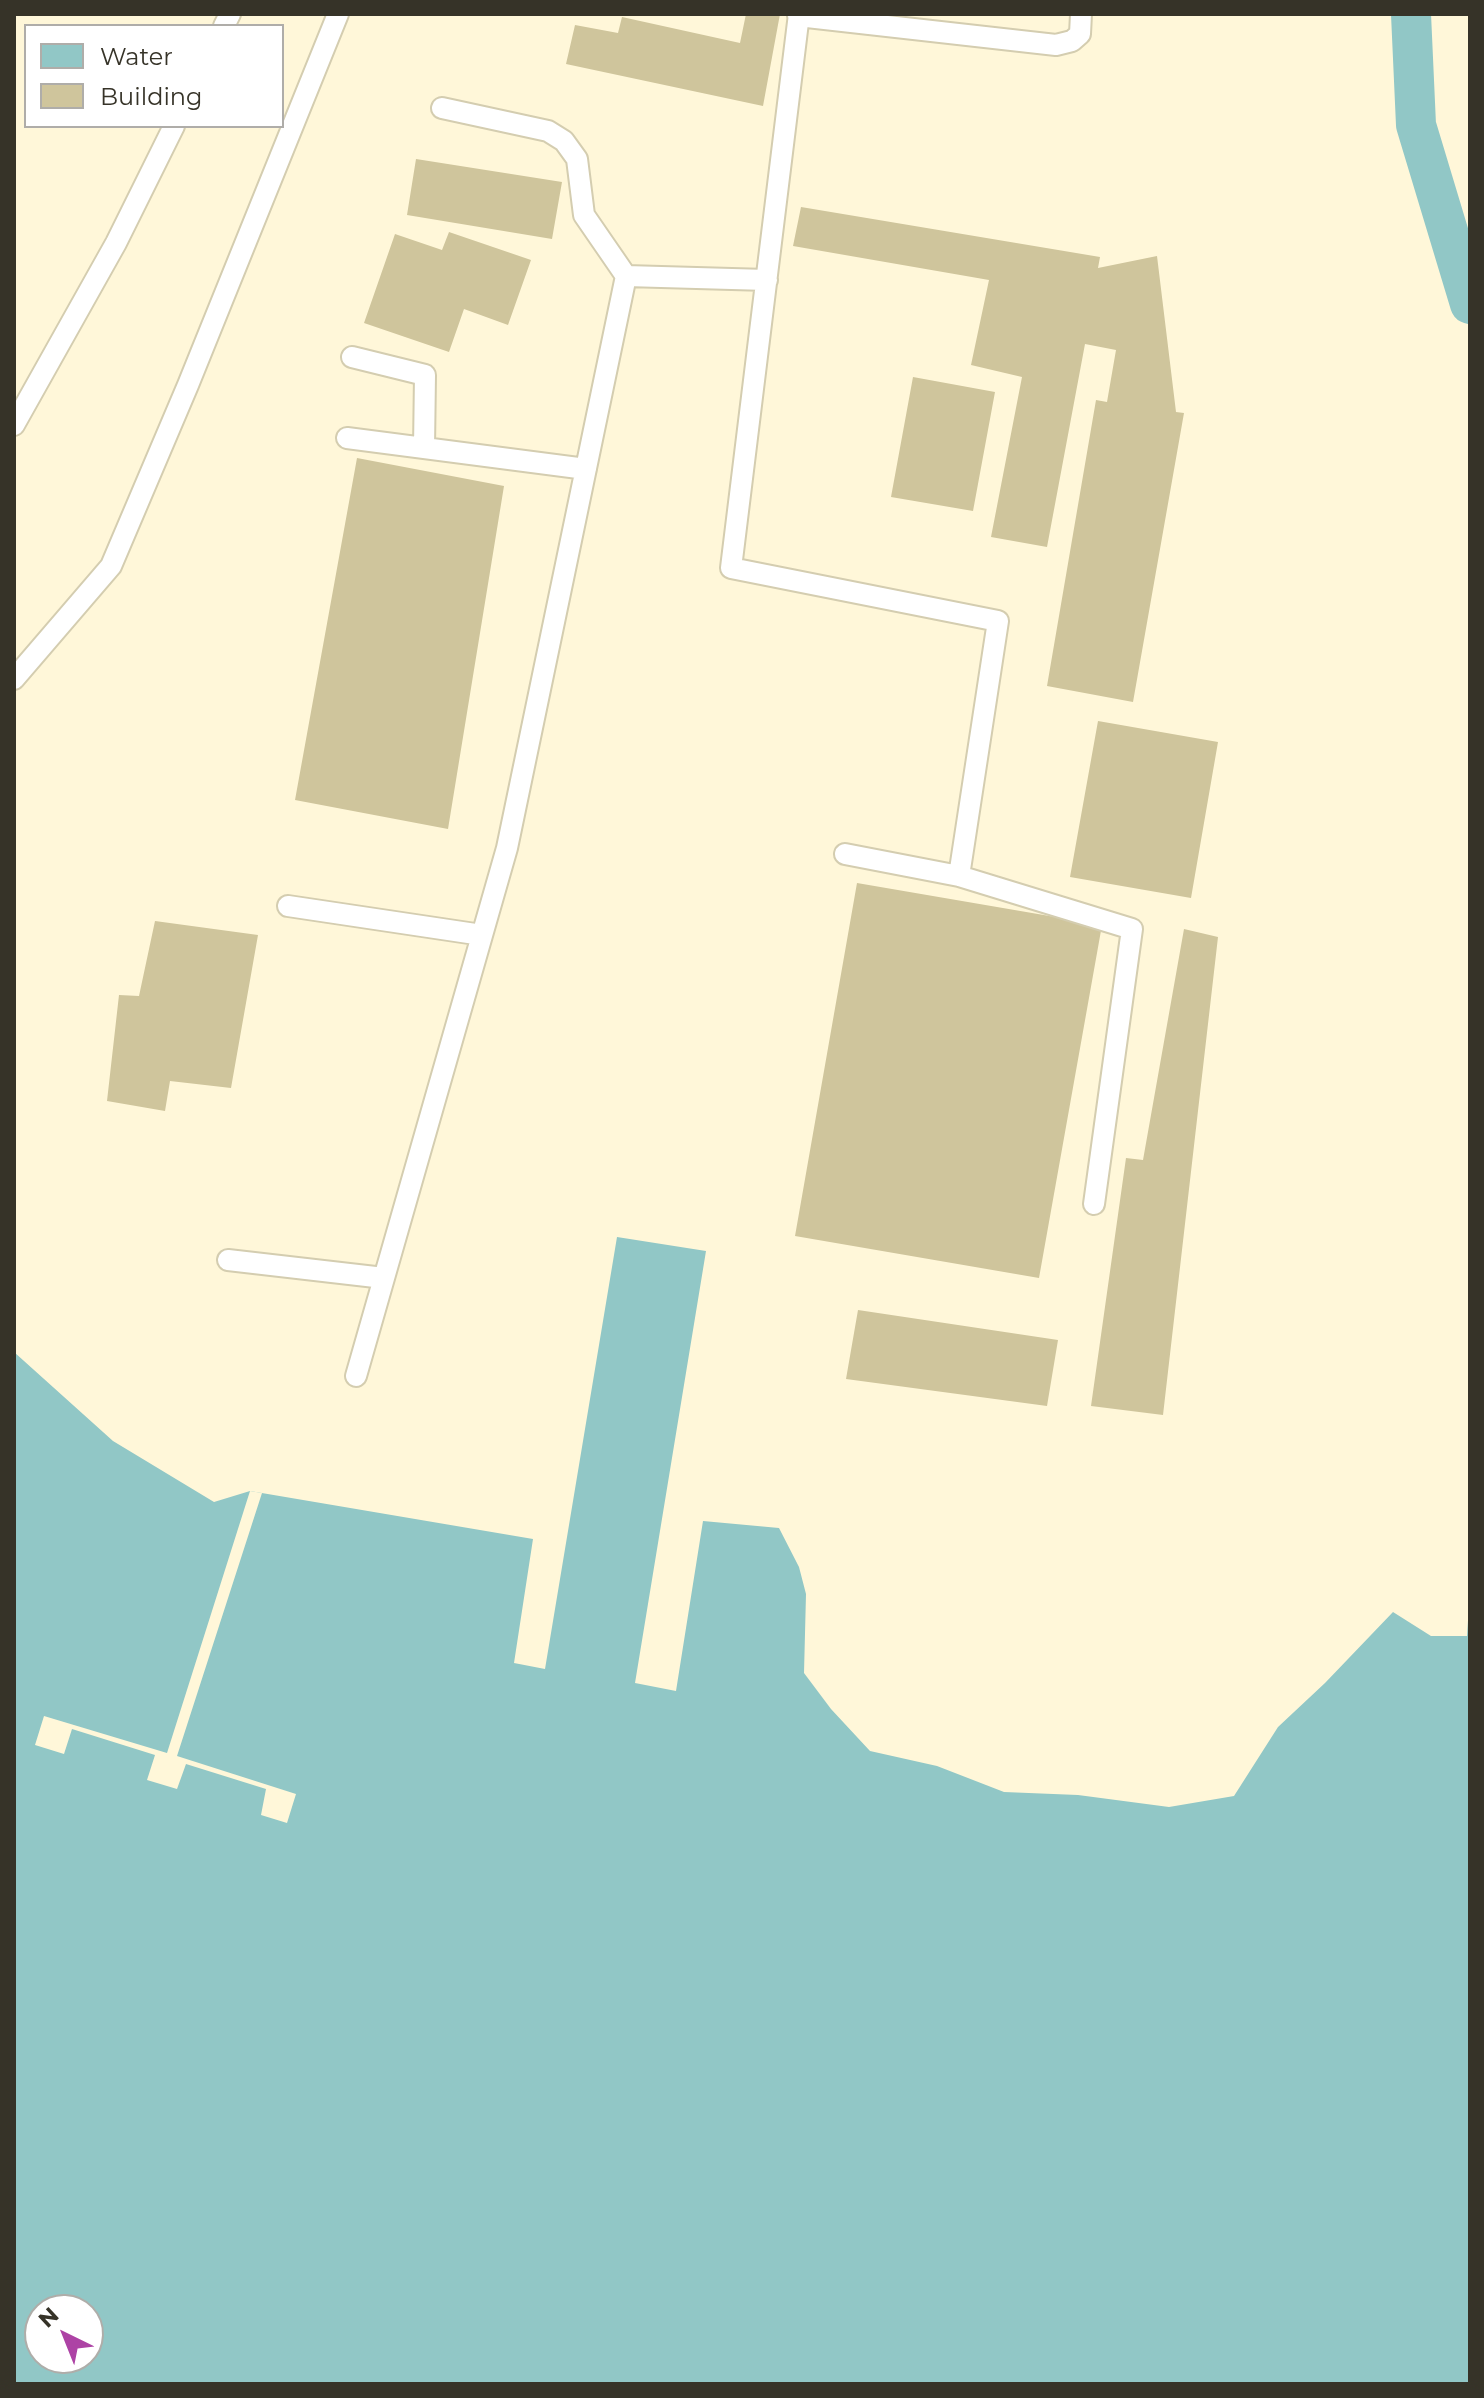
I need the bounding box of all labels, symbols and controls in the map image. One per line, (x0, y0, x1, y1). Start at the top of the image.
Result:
legend (24, 24, 284, 128)
text: Water (100, 42, 173, 71)
text: Building (100, 82, 203, 111)
north arrow (24, 2294, 104, 2374)
text: N (33, 2302, 64, 2333)

